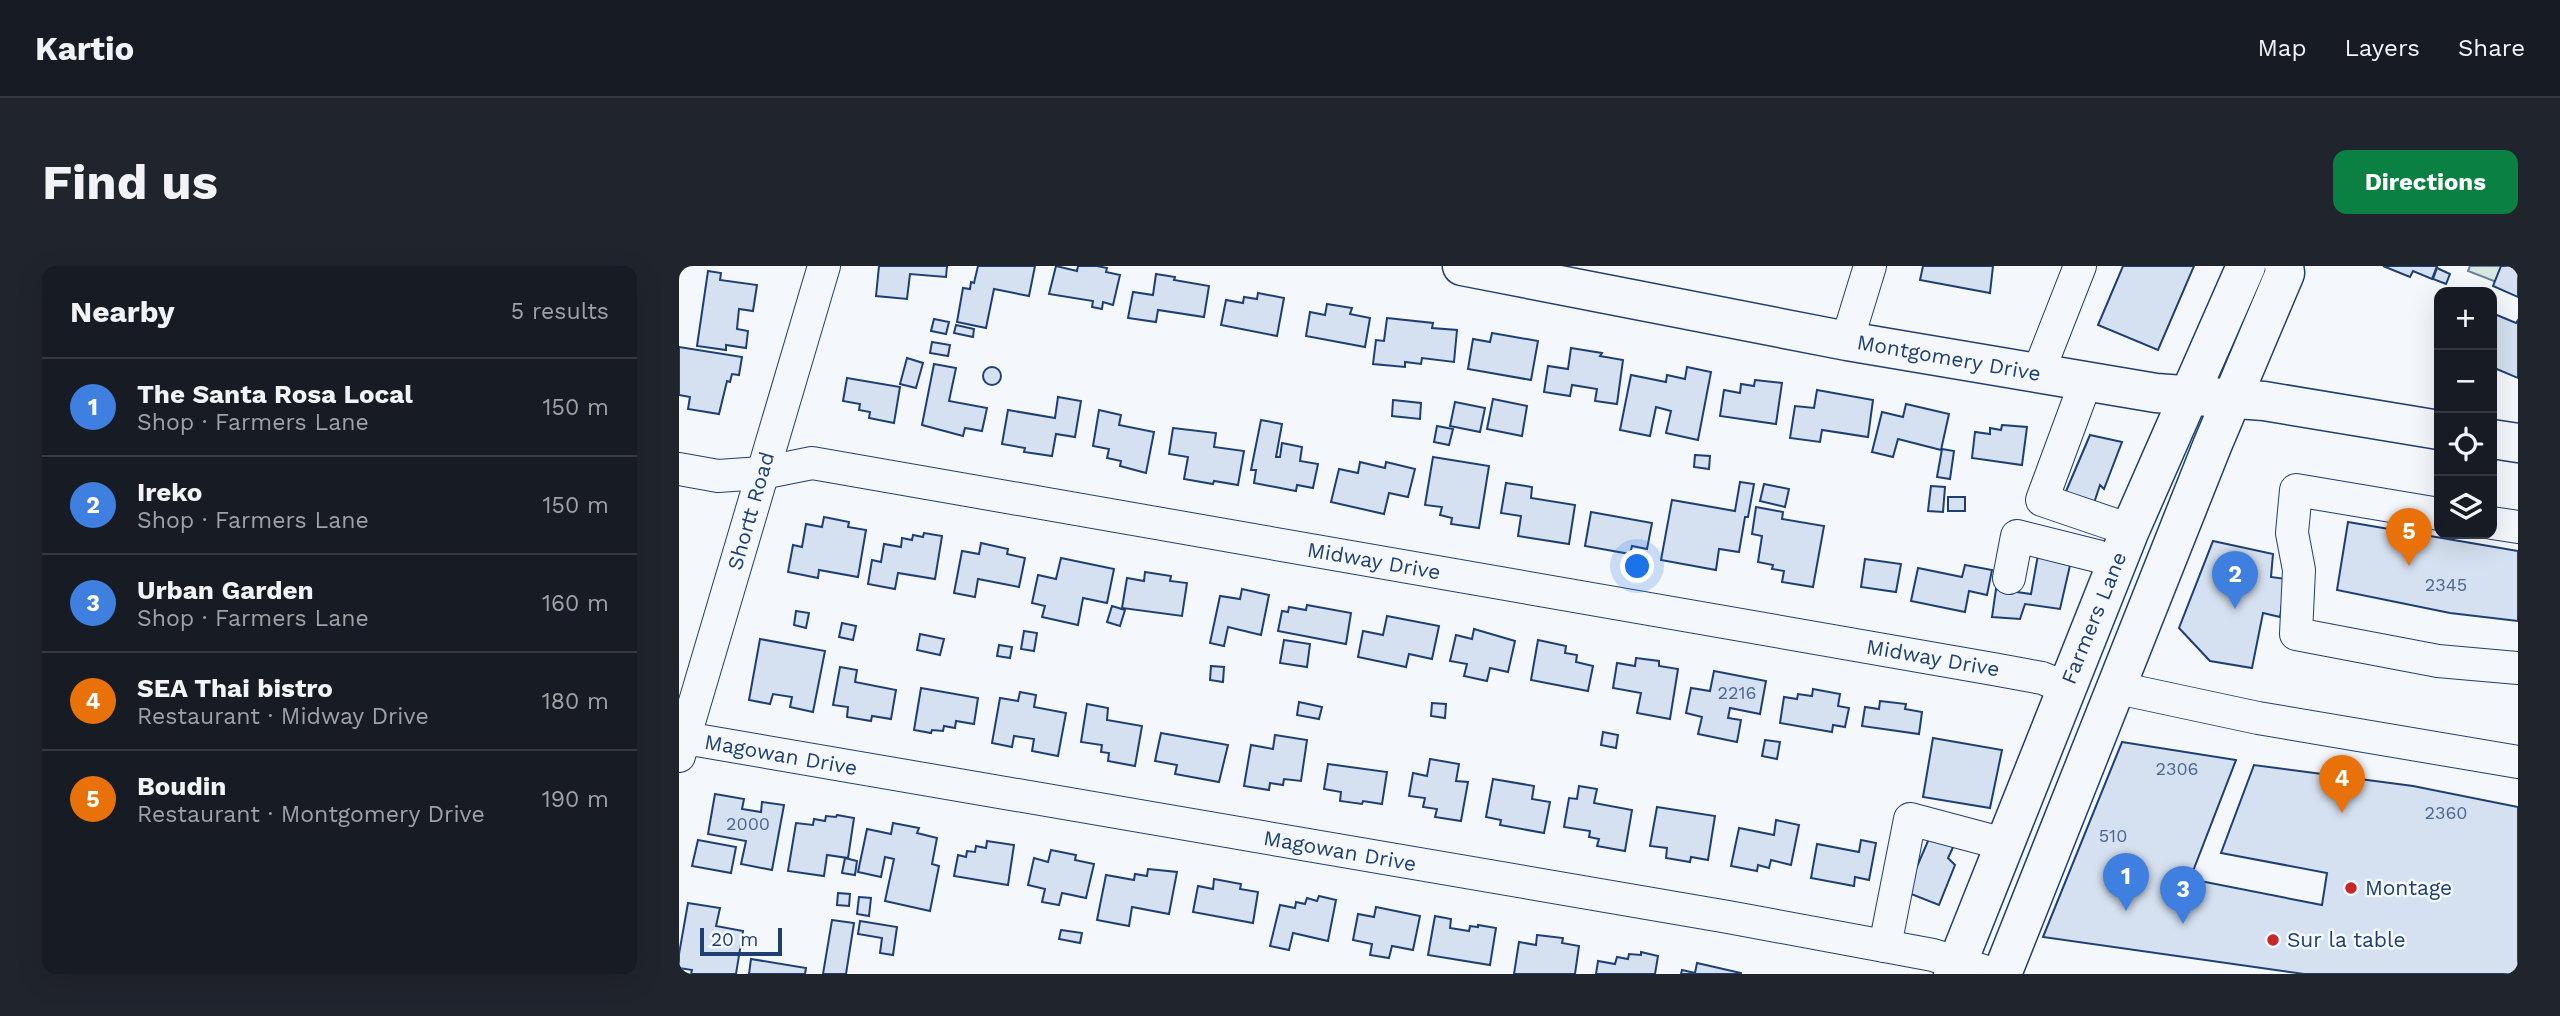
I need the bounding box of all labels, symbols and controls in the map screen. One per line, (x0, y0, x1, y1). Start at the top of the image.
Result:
text: Kartio (35, 29, 134, 68)
text: Map (2258, 34, 2306, 62)
text: Layers (2344, 34, 2420, 62)
text: Share (2458, 34, 2525, 62)
button: Directions (2333, 150, 2518, 214)
text: Find us (42, 153, 218, 211)
map controls (2434, 287, 2497, 539)
button: + (2434, 287, 2497, 350)
text: Nearby (70, 294, 175, 329)
text: 5 results (511, 298, 609, 325)
street label: Montgomery Drive (1855, 329, 2043, 386)
button: − (2434, 350, 2497, 413)
text: The Santa Rosa Local (137, 379, 413, 409)
text: 1 (88, 394, 98, 421)
text: 150 m (543, 394, 609, 421)
text: Shop · Farmers Lane (137, 409, 369, 436)
button: locate (2434, 413, 2497, 476)
street label: Shortt Road (722, 449, 779, 573)
button: layers (2434, 476, 2497, 539)
text: Ireko (137, 477, 202, 507)
text: 2 (86, 492, 100, 519)
text: 150 m (543, 492, 609, 519)
text: Shop · Farmers Lane (137, 507, 369, 534)
pin: 5 (2386, 508, 2432, 566)
street label: Midway Drive (1305, 536, 1443, 585)
street label: Farmers Lane (2056, 548, 2131, 688)
your location (1620, 549, 1654, 583)
pin: 2 (2212, 551, 2258, 609)
house number: 2345 (2425, 574, 2467, 595)
text: Urban Garden (137, 575, 314, 605)
text: 3 (86, 590, 100, 617)
text: 160 m (542, 590, 609, 617)
text: Shop · Farmers Lane (137, 605, 369, 632)
street label: Midway Drive (1864, 633, 2002, 682)
text: SEA Thai bistro (137, 673, 333, 703)
house number: 2216 (1718, 682, 1756, 703)
text: 4 (86, 688, 100, 715)
text: 180 m (542, 688, 609, 715)
text: Restaurant · Midway Drive (137, 703, 429, 730)
street label: Magowan Drive (703, 729, 859, 780)
pin: 4 (2319, 755, 2365, 813)
house number: 2306 (2155, 758, 2199, 779)
text: Boudin (137, 771, 226, 801)
text: 5 (86, 786, 100, 813)
text: 190 m (542, 786, 609, 813)
text: Restaurant · Montgomery Drive (137, 801, 485, 828)
house number: 2360 (2424, 802, 2468, 823)
house number: 2000 (726, 813, 770, 834)
street label: Magowan Drive (1262, 825, 1418, 876)
house number: 510 (2099, 825, 2127, 846)
pin: 1 (2103, 853, 2149, 911)
pin: 3 (2160, 866, 2206, 924)
place label: Montage (2365, 875, 2452, 900)
marker: Montage (2343, 880, 2359, 896)
scale bar (700, 925, 782, 957)
place label: Sur la table (2287, 927, 2406, 952)
text: 20 m (711, 928, 758, 951)
marker: Sur la table (2265, 932, 2281, 948)

